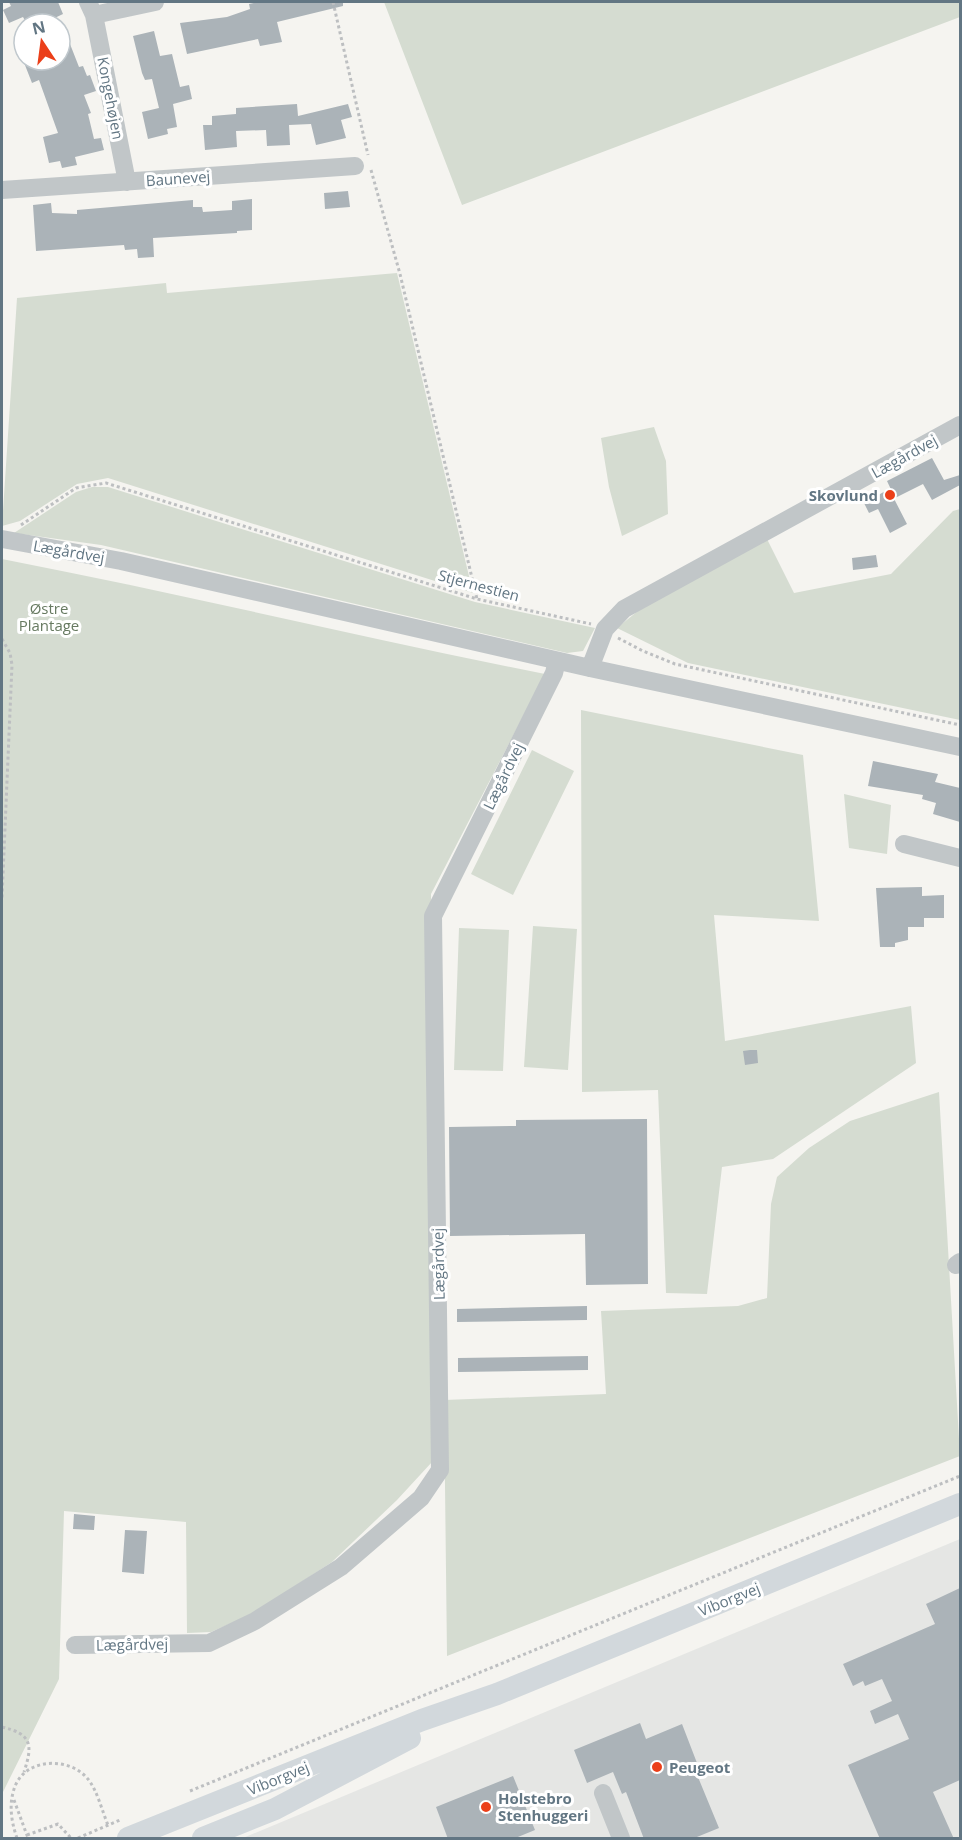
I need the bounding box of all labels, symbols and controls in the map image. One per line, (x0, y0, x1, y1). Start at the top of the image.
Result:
north arrow (12, 12, 72, 72)
text: N (30, 15, 47, 40)
street label: Kongehøjen (93, 55, 129, 141)
street label: Baunevej (145, 166, 211, 190)
street label: Lægårdvej (868, 430, 940, 482)
place label: Skovlund (809, 485, 878, 505)
marker: Skovlund (883, 488, 897, 502)
street label: Lægårdvej (32, 535, 106, 567)
street label: Stjernestien (436, 565, 522, 605)
park label: Østre Plantage (19, 598, 79, 635)
street label: Lægårdvej (478, 739, 528, 813)
street label: Lægårdvej (427, 1228, 449, 1300)
street label: Viborgvej (695, 1578, 763, 1620)
street label: Lægårdvej (96, 1633, 168, 1655)
street label: Viborgvej (244, 1757, 312, 1799)
place label: Peugeot (669, 1757, 731, 1777)
marker: Peugeot (650, 1760, 664, 1774)
place label: Holstebro Stenhuggeri (498, 1788, 588, 1825)
marker: Holstebro Stenhuggeri (479, 1800, 493, 1814)

